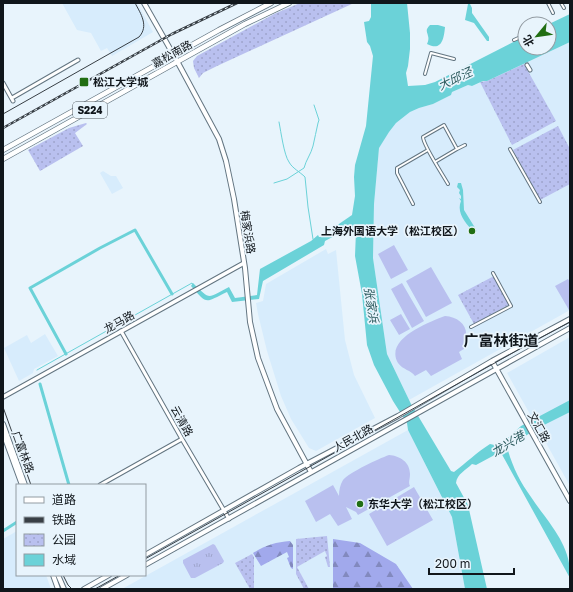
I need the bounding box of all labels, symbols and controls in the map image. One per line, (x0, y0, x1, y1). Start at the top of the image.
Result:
north arrow (517, 16, 557, 56)
text: 北 (519, 33, 536, 49)
street label: 嘉松南路 (149, 37, 194, 70)
water label: 大邱泾 (435, 64, 475, 93)
place label: 松江大学城 (93, 75, 149, 88)
marker: 松江大学城 (78, 76, 90, 88)
road number: S224 (73, 102, 107, 118)
street label: 梅家浜路 (239, 209, 258, 255)
place label: 上海外国语大学（松江校区） (321, 224, 464, 237)
marker: 上海外国语大学（松江校区） (467, 226, 477, 236)
water label: 张家浜 (361, 286, 382, 325)
street label: 龙马路 (101, 308, 136, 335)
district label: 广富林街道 (463, 331, 539, 349)
street label: 云清路 (169, 403, 196, 438)
street label: 文汇路 (526, 409, 553, 444)
street label: 人民北路 (330, 421, 375, 454)
water label: 龙兴港 (488, 427, 529, 459)
street label: 广富林路 (10, 429, 37, 475)
legend (16, 484, 146, 576)
text: 道路 (52, 492, 76, 507)
place label: 东华大学（松江校区） (368, 497, 478, 510)
marker: 东华大学（松江校区） (355, 499, 365, 509)
text: 铁路 (52, 512, 76, 527)
text: 公园 (52, 532, 76, 547)
scale bar (429, 550, 514, 576)
text: 水域 (52, 552, 76, 567)
text: 200 m (435, 556, 470, 571)

